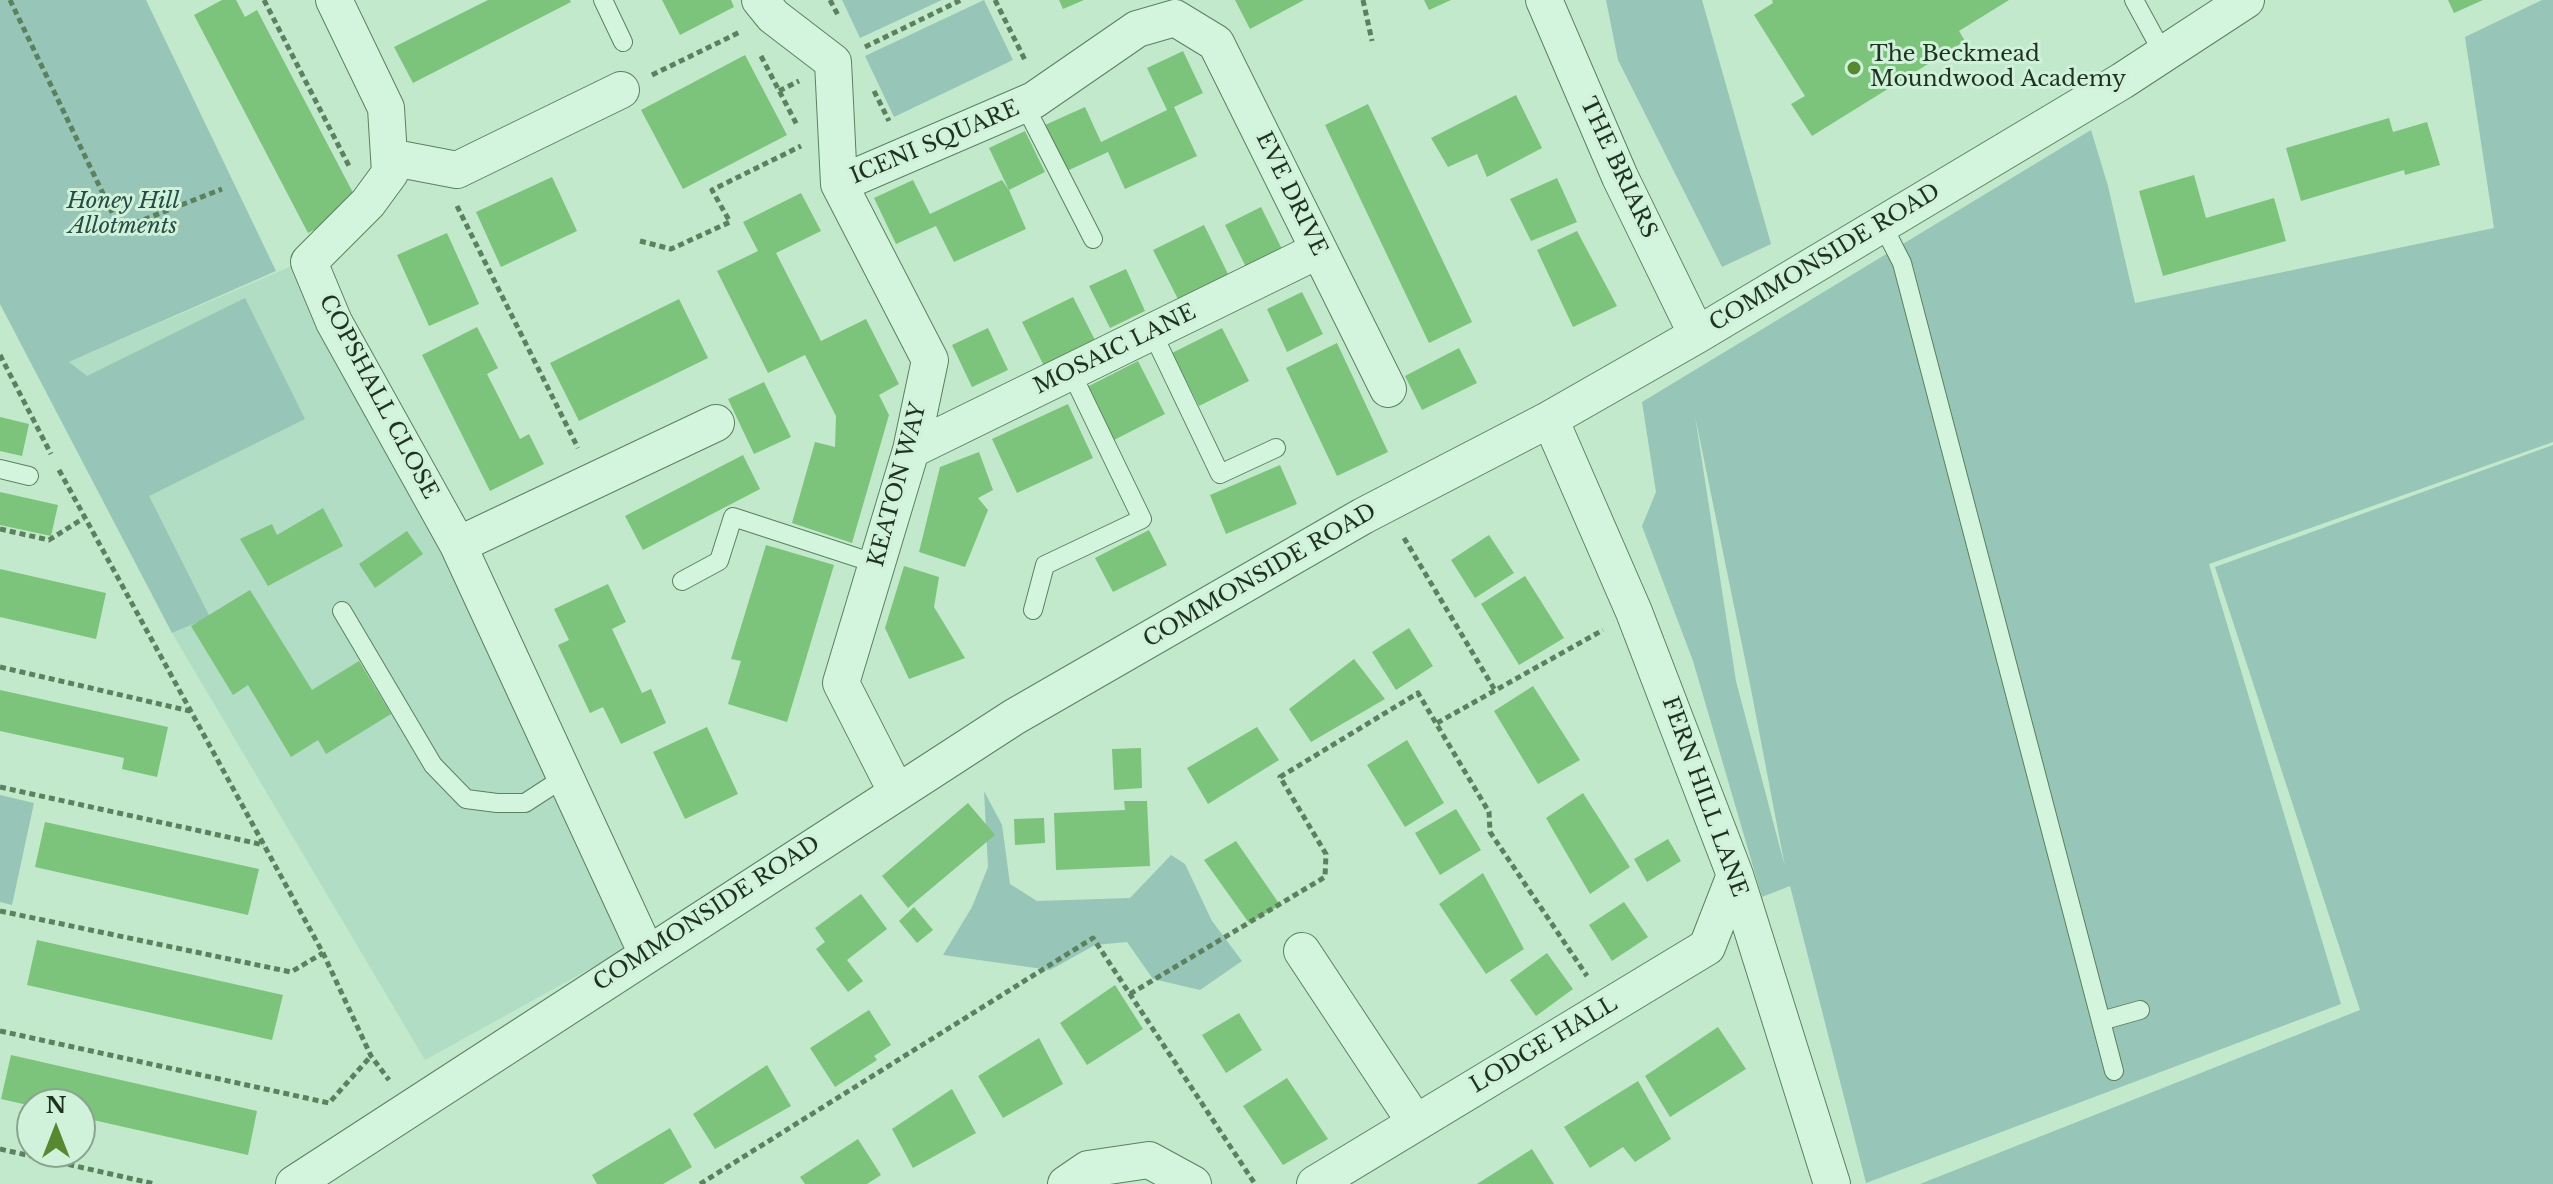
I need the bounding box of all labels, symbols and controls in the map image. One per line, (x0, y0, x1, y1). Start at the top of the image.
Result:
place label: The Beckmead Moundwood Academy (1870, 42, 2126, 94)
marker: The Beckmead Moundwood Academy (1845, 59, 1863, 77)
street label: THE BRIARS (1574, 94, 1662, 242)
street label: ICENI SQUARE (847, 96, 1023, 190)
street label: EVE DRIVE (1250, 128, 1332, 260)
street label: COMMONSIDE ROAD (1705, 179, 1945, 337)
park label: Honey Hill Allotments (67, 189, 179, 240)
street label: COPSHALL CLOSE (313, 290, 443, 504)
street label: MOSAIC LANE (1030, 299, 1200, 401)
street label: KEATON WAY (863, 400, 933, 570)
street label: COMMONSIDE ROAD (1139, 498, 1381, 654)
street label: FERN HILL LANE (1656, 693, 1752, 901)
street label: COMMONSIDE ROAD (589, 831, 825, 997)
street label: LODGE HALL (1466, 991, 1622, 1099)
north arrow (16, 1088, 96, 1168)
text: N (46, 1092, 66, 1119)

